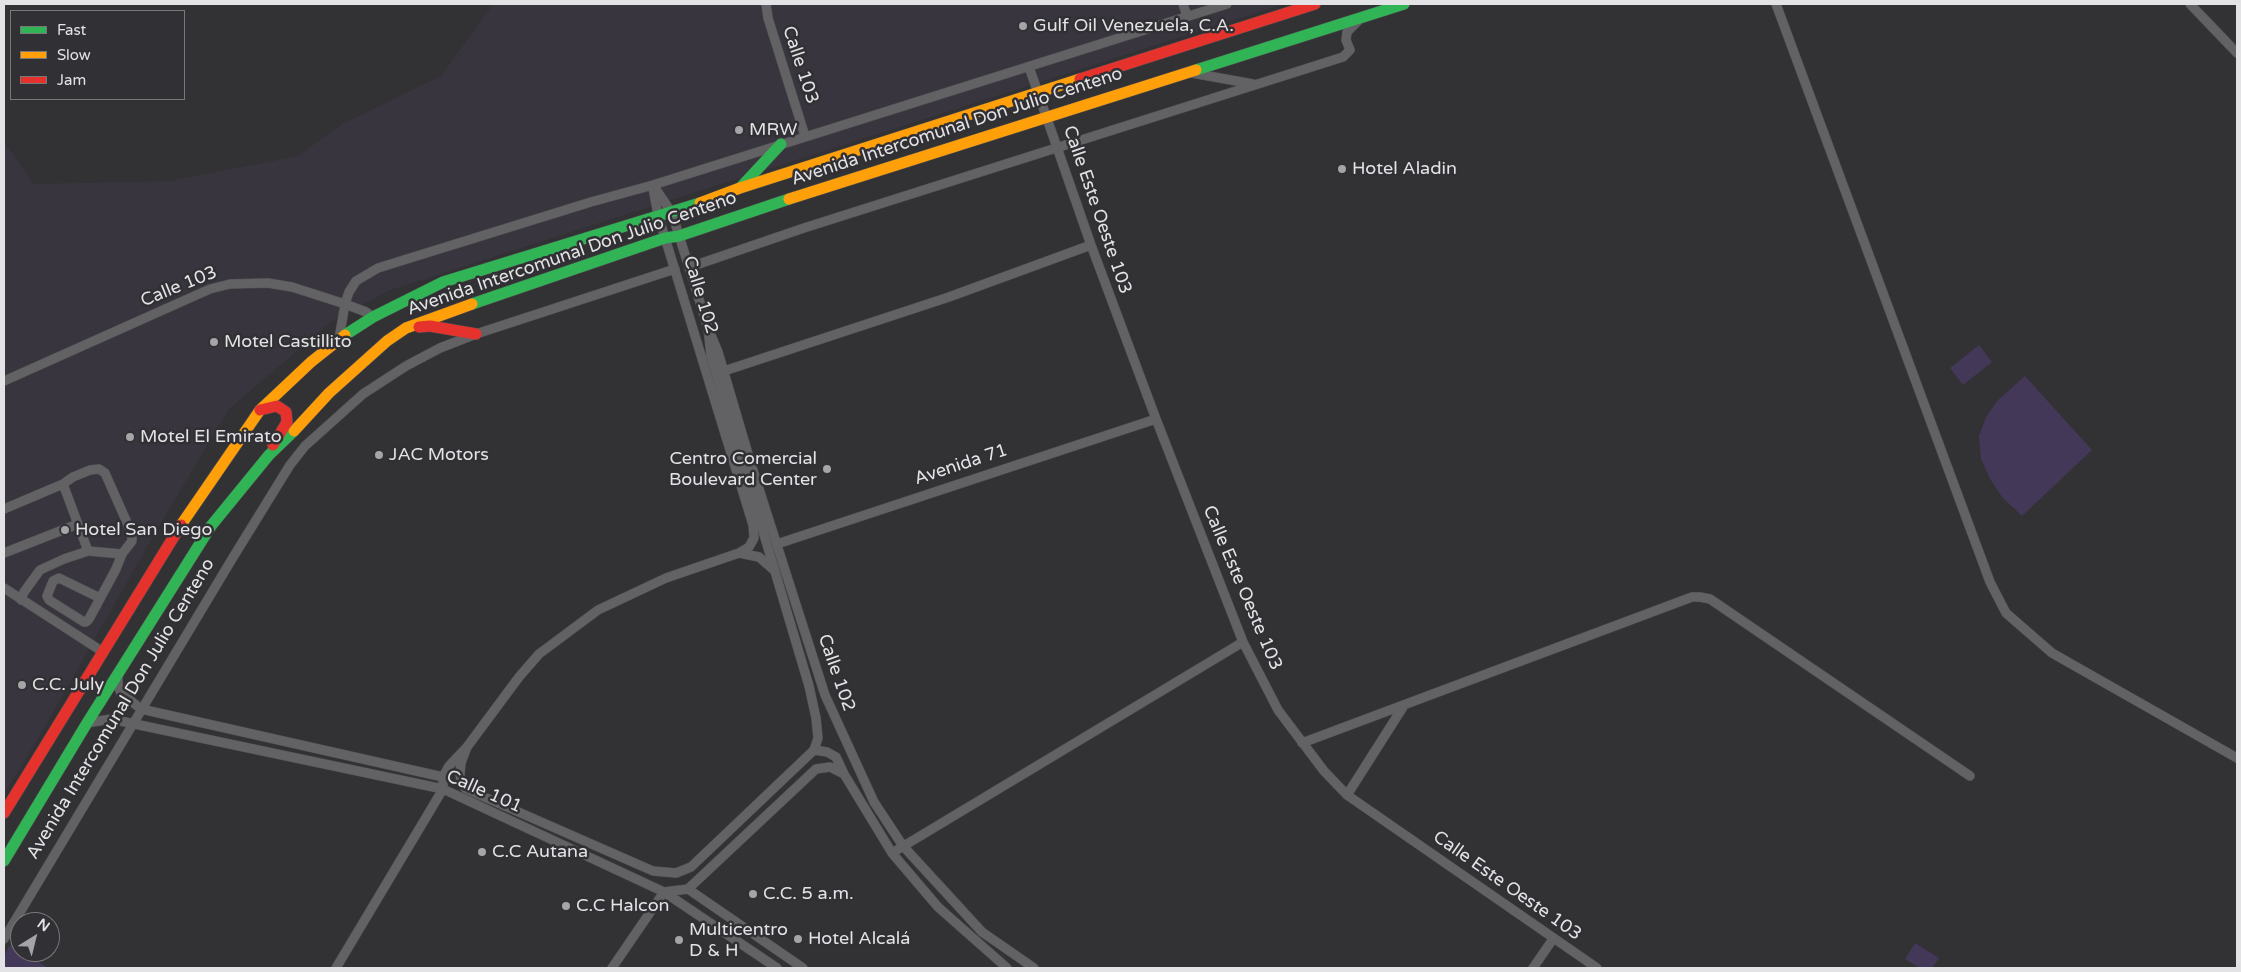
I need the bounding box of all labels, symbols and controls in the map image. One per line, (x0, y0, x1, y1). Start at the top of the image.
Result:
legend (10, 10, 185, 100)
place label: Gulf Oil Venezuela, C.A. (1033, 15, 1234, 37)
marker: Gulf Oil Venezuela, C.A. (1017, 20, 1029, 32)
text: Fast (57, 21, 86, 39)
street label: Calle 103 (777, 23, 823, 107)
text: Slow (57, 46, 91, 64)
street label: Avenida Intercomunal Don Julio Centeno (789, 63, 1125, 191)
text: Jam (57, 71, 86, 89)
place label: MRW (749, 119, 797, 141)
street label: Calle Este Oeste 103 (1058, 123, 1136, 297)
marker: MRW (733, 124, 745, 136)
place label: Hotel Aladin (1352, 158, 1457, 180)
marker: Hotel Aladin (1336, 163, 1348, 175)
street label: Avenida Intercomunal Don Julio Centeno (404, 187, 740, 321)
street label: Calle 102 (678, 253, 722, 337)
street label: Calle 103 (138, 262, 220, 312)
place label: Motel Castillito (224, 331, 352, 353)
marker: Motel Castillito (208, 336, 220, 348)
place label: Motel El Emirato (140, 426, 282, 448)
marker: Motel El Emirato (124, 431, 136, 443)
street label: Avenida 71 (912, 440, 1010, 490)
place label: JAC Motors (389, 444, 489, 466)
place label: Centro Comercial Boulevard Center (669, 448, 817, 490)
marker: JAC Motors (373, 449, 385, 461)
marker: Centro Comercial Boulevard Center (821, 463, 833, 475)
street label: Calle Este Oeste 103 (1198, 503, 1286, 673)
place label: Hotel San Diego (75, 519, 212, 541)
marker: Hotel San Diego (59, 524, 71, 536)
street label: Avenida Intercomunal Don Julio Centeno (22, 555, 220, 863)
street label: Calle 102 (813, 631, 859, 715)
place label: C.C. July (32, 674, 104, 696)
marker: C.C. July (16, 679, 28, 691)
street label: Calle 101 (443, 766, 525, 818)
street label: Calle Este Oeste 103 (1428, 827, 1586, 945)
place label: C.C Autana (492, 841, 588, 863)
marker: C.C Autana (476, 846, 488, 858)
place label: C.C. 5 a.m. (763, 883, 854, 905)
marker: C.C. 5 a.m. (747, 888, 759, 900)
place label: C.C Halcon (576, 895, 670, 917)
marker: C.C Halcon (560, 900, 572, 912)
north arrow (10, 912, 60, 962)
text: N (34, 915, 53, 935)
place label: Multicentro D & H (689, 919, 788, 962)
place label: Hotel Alcalá (808, 928, 910, 950)
marker: Hotel Alcalá (792, 933, 804, 945)
marker: Multicentro D & H (673, 934, 685, 946)

